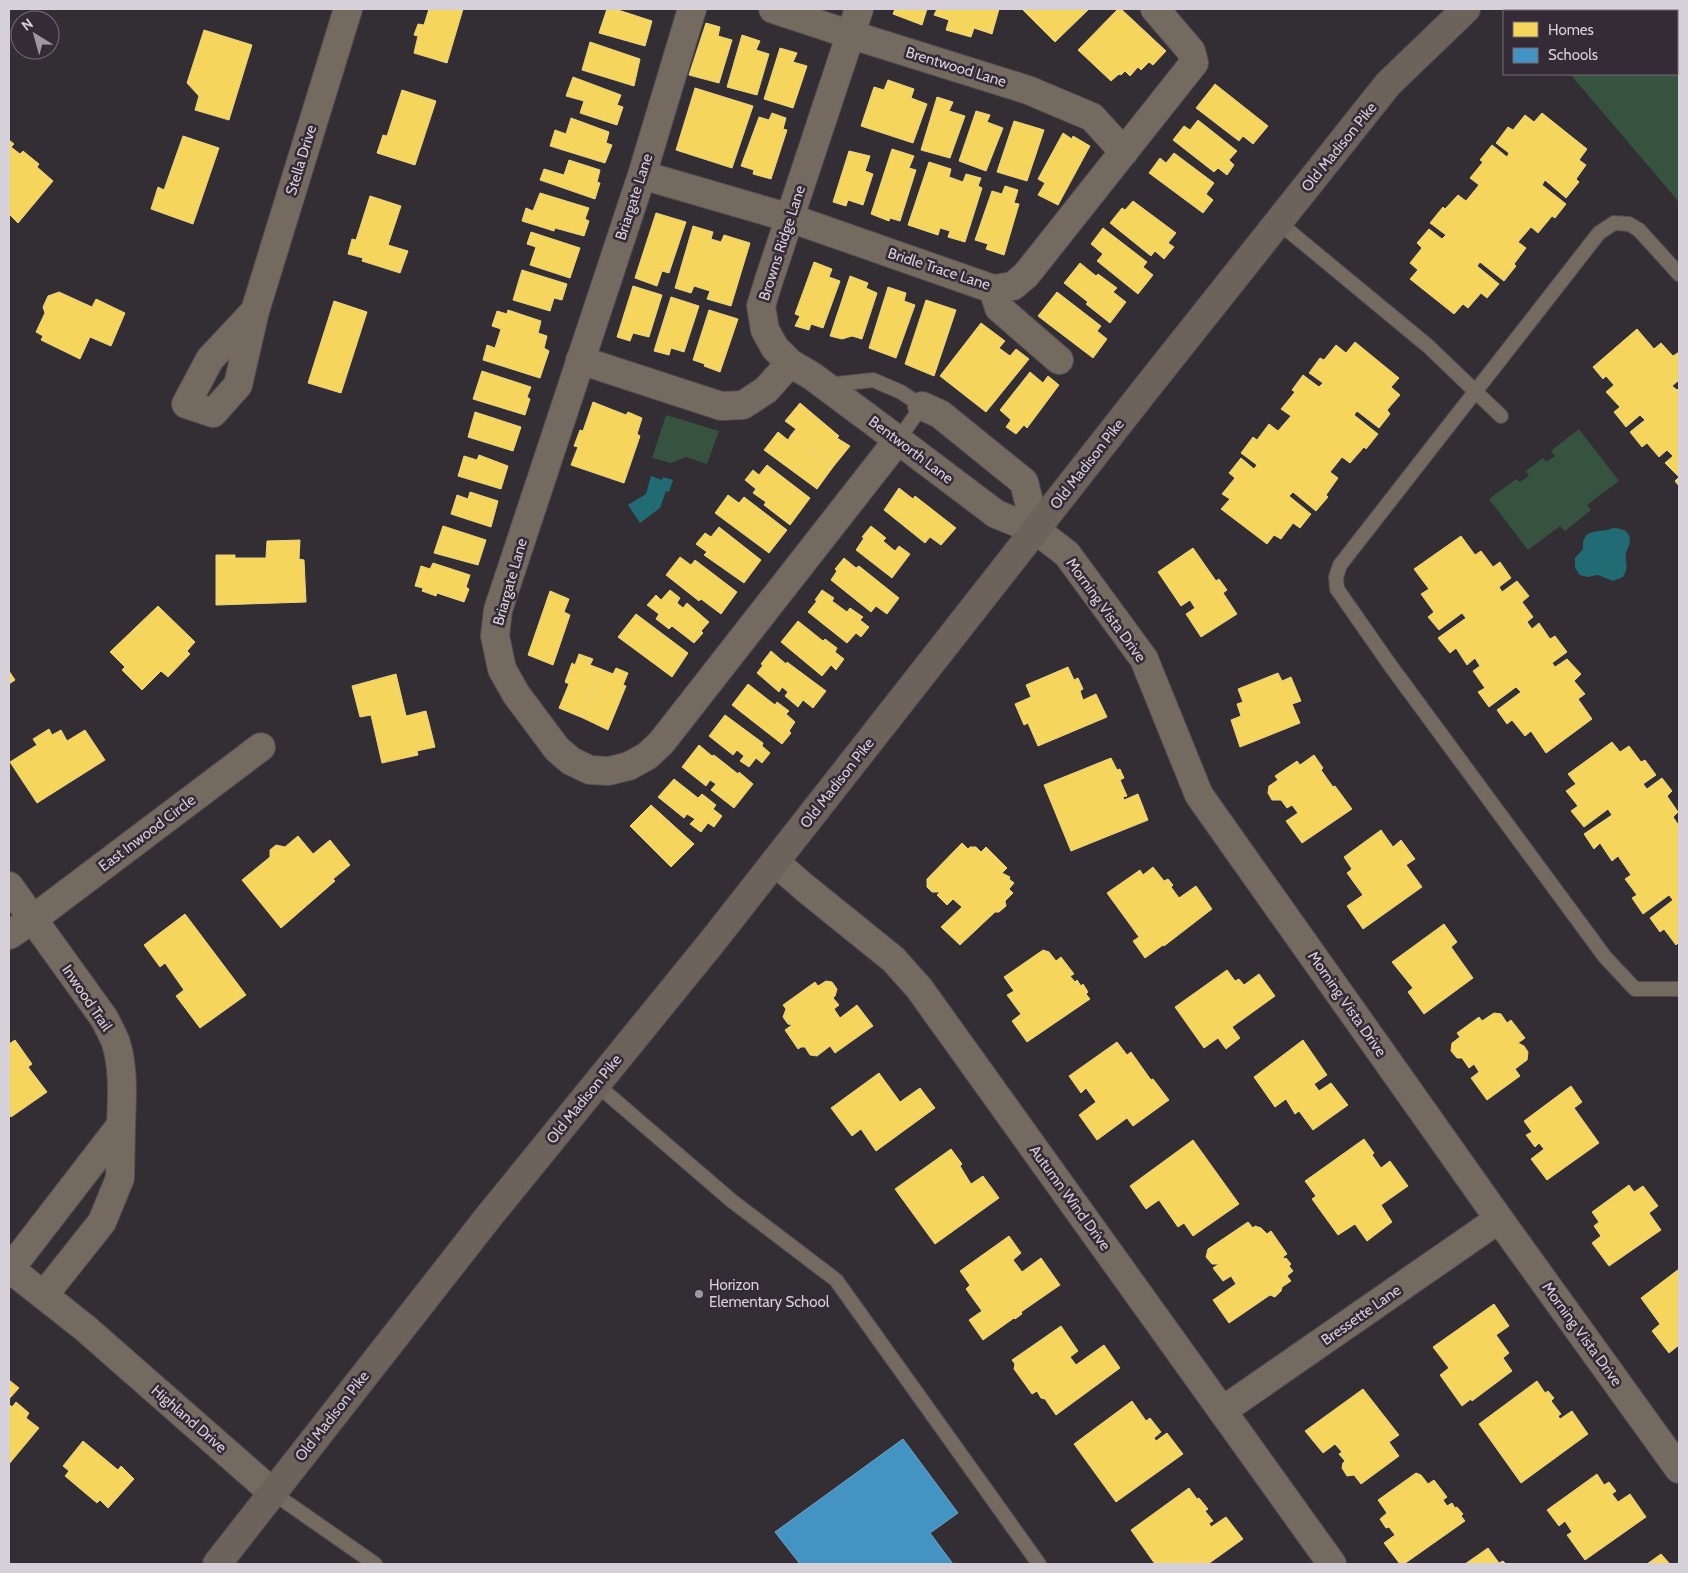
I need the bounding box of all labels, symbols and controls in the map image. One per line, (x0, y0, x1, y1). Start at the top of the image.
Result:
north arrow (10, 10, 60, 60)
legend (1503, 10, 1678, 75)
text: N (18, 14, 37, 35)
text: Homes (1548, 21, 1594, 39)
street label: Brentwood Lane (904, 43, 1009, 91)
text: Schools (1548, 46, 1598, 64)
street label: Old Madison Pike (1298, 99, 1381, 195)
street label: Stella Drive (282, 122, 320, 197)
street label: Briargate Lane (612, 151, 657, 243)
street label: Browns Ridge Lane (755, 183, 809, 303)
street label: Bridle Trace Lane (885, 244, 993, 294)
street label: Bentworth Lane (865, 412, 957, 488)
street label: Old Madison Pike (1046, 415, 1128, 513)
street label: Briargate Lane (489, 536, 531, 628)
street label: Morning Vista Drive (1062, 554, 1150, 666)
street label: Old Madison Pike (796, 734, 878, 832)
street label: East Inwood Circle (95, 791, 199, 875)
street label: Morning Vista Drive (1304, 948, 1390, 1060)
street label: Inwood Trail (58, 961, 116, 1035)
street label: Old Madison Pike (543, 1051, 626, 1147)
street label: Autumn Wind Drive (1026, 1142, 1114, 1254)
place label: Horizon Elementary School (709, 1276, 830, 1311)
street label: Morning Vista Drive (1538, 1278, 1626, 1390)
street label: Bressette Lane (1318, 1281, 1405, 1349)
marker: Horizon Elementary School (693, 1288, 705, 1300)
street label: Old Madison Pike (291, 1367, 373, 1465)
street label: Highland Drive (148, 1381, 231, 1457)

